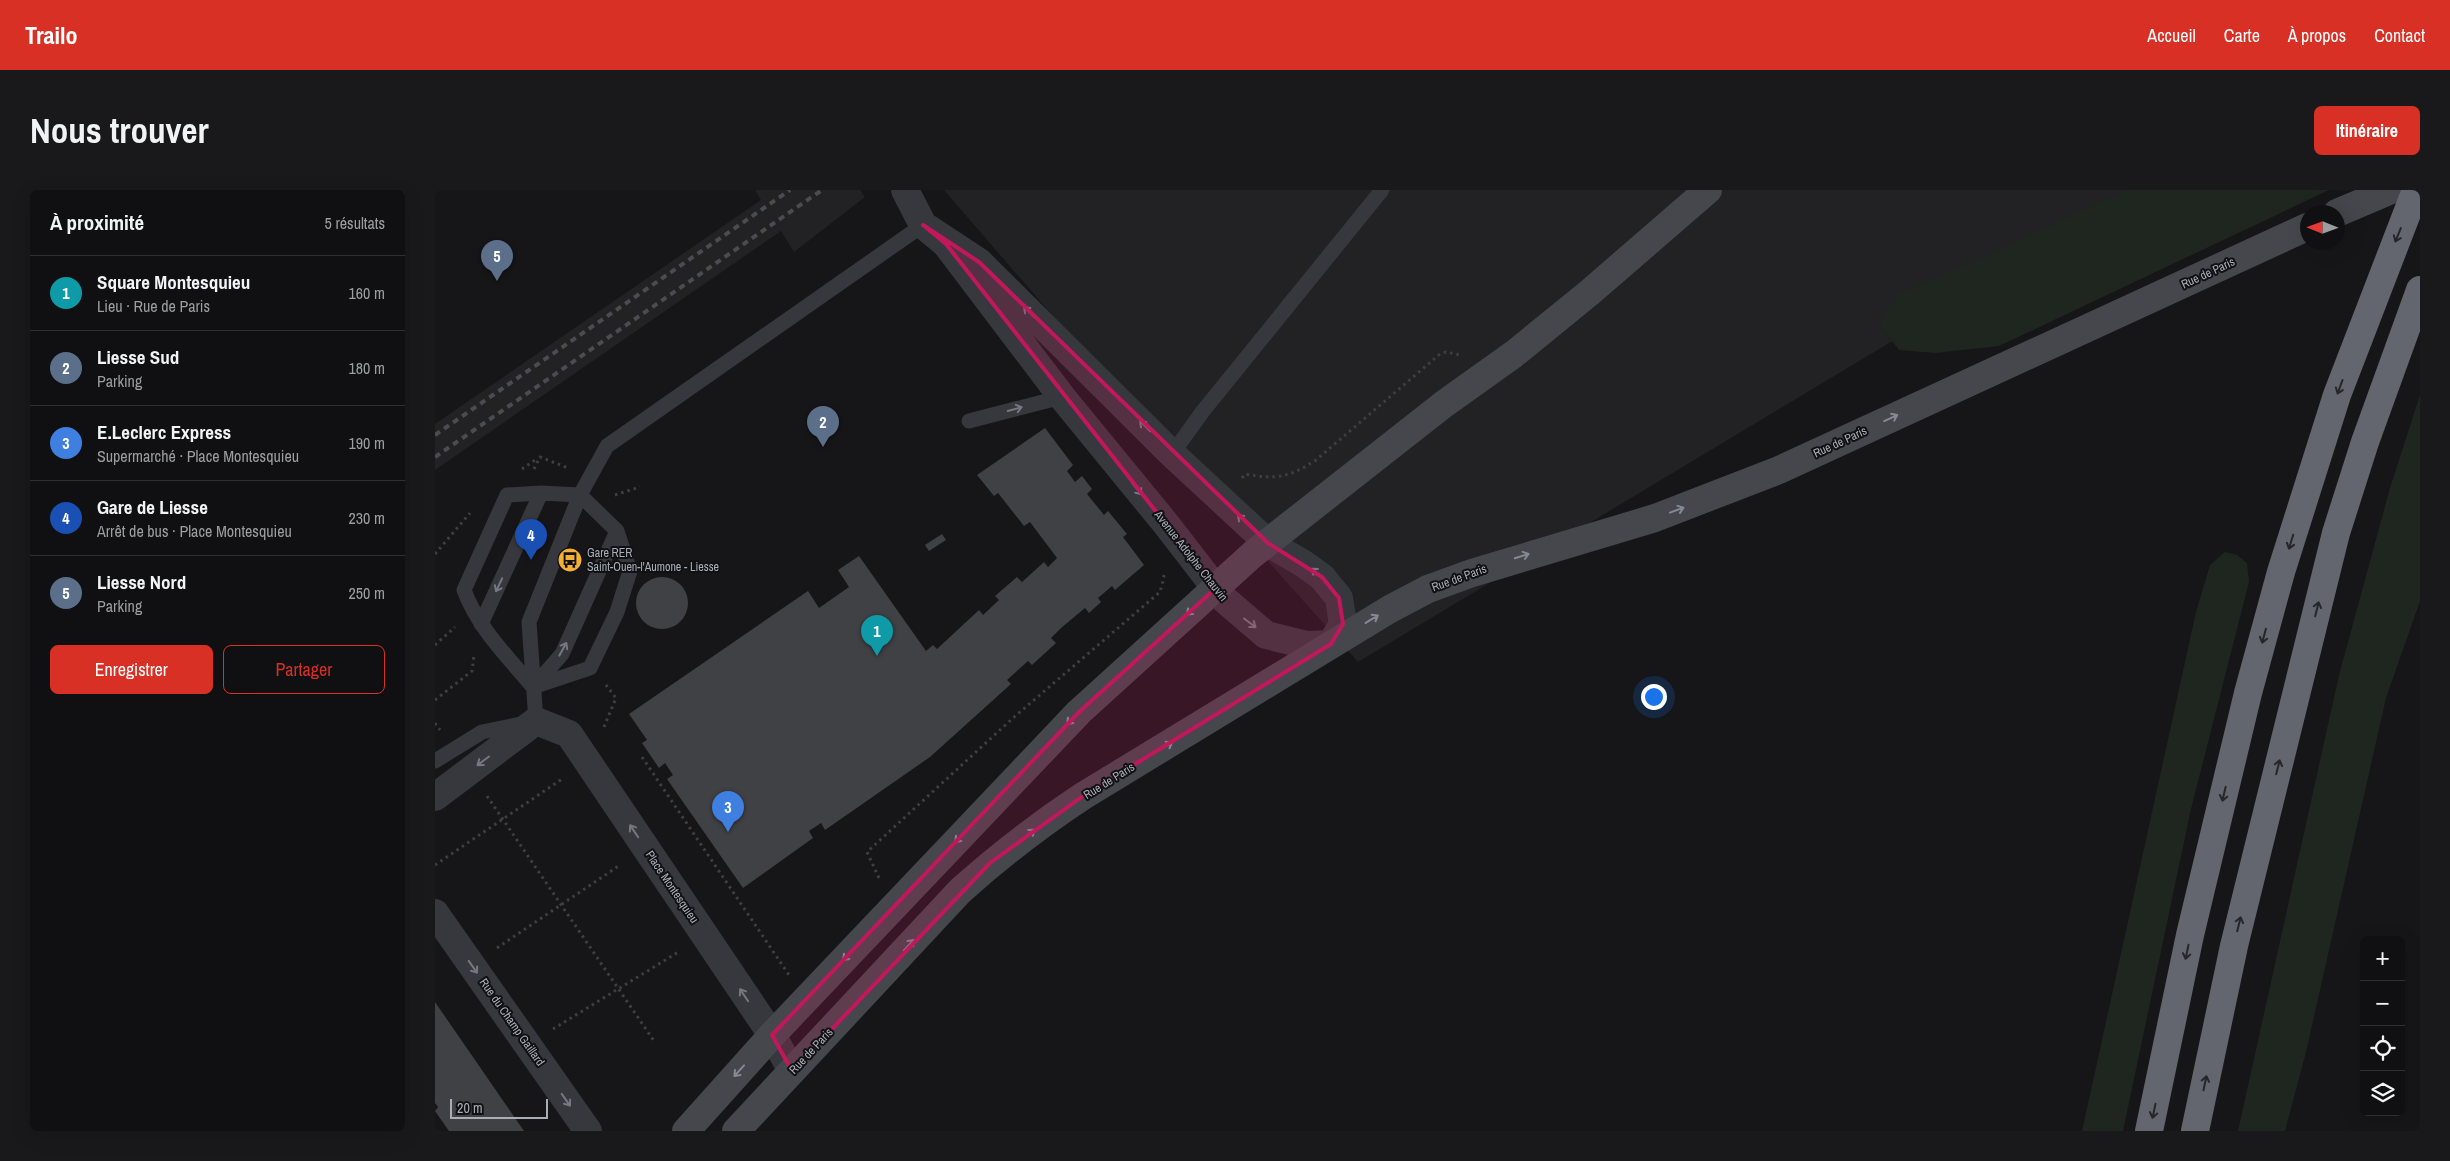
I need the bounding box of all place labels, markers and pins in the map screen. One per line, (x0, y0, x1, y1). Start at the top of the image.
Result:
pin: 5 (481, 240, 513, 281)
pin: 2 (807, 406, 839, 447)
pin: 4 (515, 519, 547, 560)
place label: Gare RER Saint-Ouen-l'Aumone - Liesse (587, 545, 719, 575)
bus stop icon: Gare RER Saint-Ouen-l'Aumone - Liesse (557, 547, 583, 573)
pin: 1 (861, 615, 893, 656)
pin: 3 (712, 791, 744, 832)

